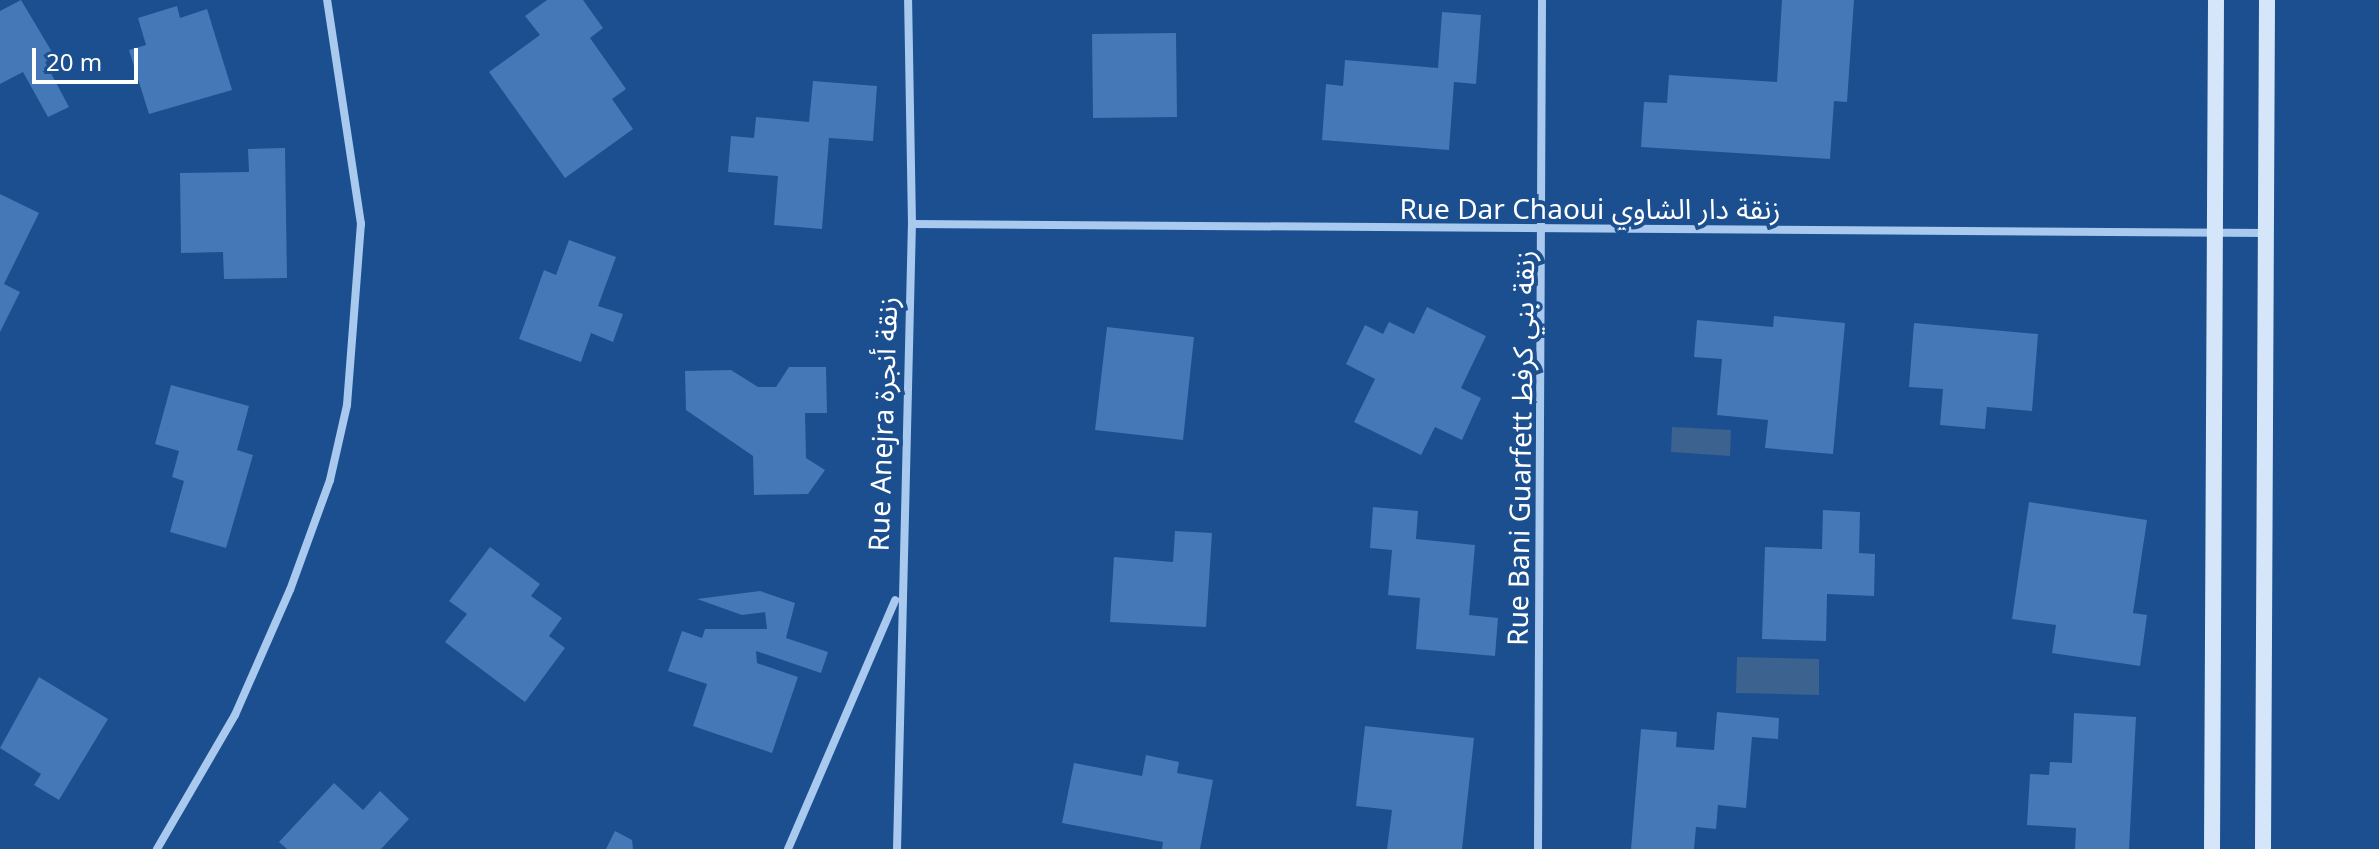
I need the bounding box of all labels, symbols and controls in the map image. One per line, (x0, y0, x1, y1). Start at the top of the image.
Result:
scale bar (36, 32, 142, 82)
text: 20 m (46, 45, 102, 78)
street label: Rue Dar Chaoui زنقة دار الشاوي (1399, 191, 1781, 225)
street label: Rue Bani Guarfett زنقة بني كرفط (1500, 250, 1540, 646)
street label: Rue Anejra زنقة أنجرة (861, 296, 903, 552)

